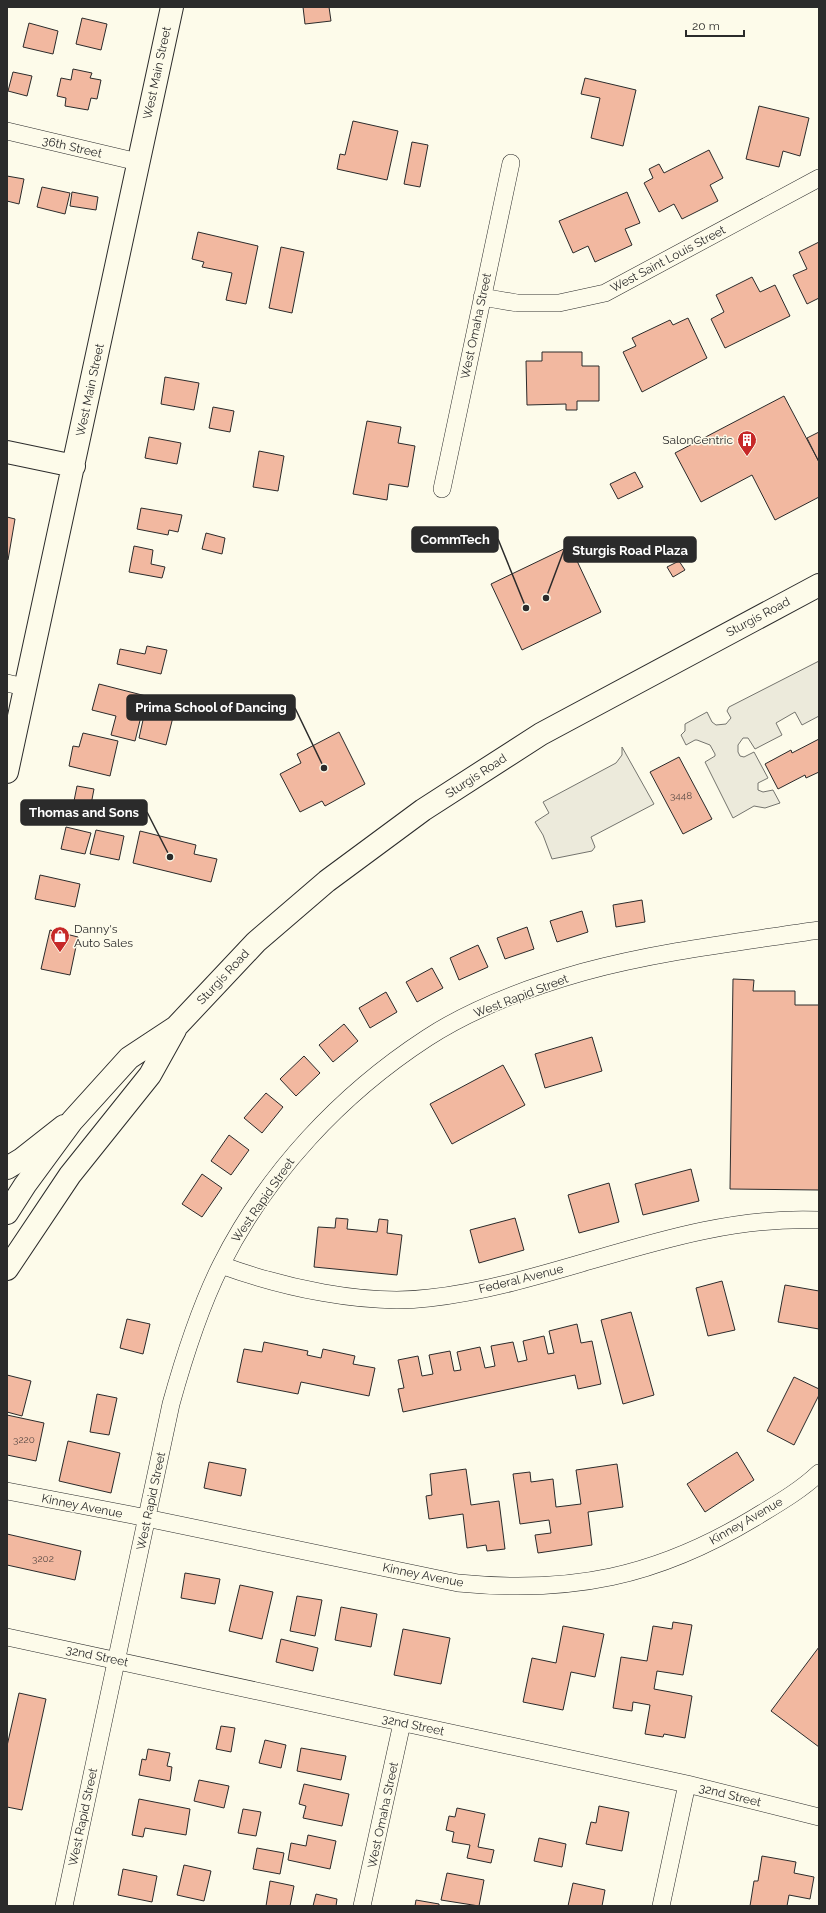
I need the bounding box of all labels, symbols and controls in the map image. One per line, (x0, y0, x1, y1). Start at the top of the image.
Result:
scale bar (686, 12, 744, 38)
text: 20 m (692, 19, 720, 33)
street label: West Main Street (140, 25, 174, 121)
street label: 36th Street (41, 133, 103, 161)
street label: West Saint Louis Street (608, 223, 728, 295)
street label: West Omaha Street (458, 272, 494, 380)
street label: West Main Street (73, 342, 107, 438)
building icon: SalonCentric (736, 429, 758, 457)
place label: SalonCentric (662, 433, 733, 447)
callout: CommTech (412, 527, 498, 552)
text: CommTech (420, 532, 490, 547)
callout: Sturgis Road Plaza (564, 537, 696, 562)
text: Sturgis Road Plaza (572, 543, 688, 558)
street label: Sturgis Road (724, 594, 792, 640)
callout: Prima School of Dancing (127, 695, 295, 720)
text: Prima School of Dancing (135, 700, 287, 715)
street label: Sturgis Road (443, 751, 509, 801)
house number: 3448 (670, 790, 692, 801)
callout: Thomas and Sons (21, 800, 147, 825)
text: Thomas and Sons (29, 805, 139, 820)
place label: Danny's Auto Sales (74, 922, 133, 950)
shop icon: Danny's Auto Sales (49, 925, 71, 953)
street label: Sturgis Road (194, 947, 252, 1007)
street label: West Rapid Street (472, 972, 570, 1020)
street label: West Rapid Street (229, 1155, 297, 1245)
street label: Federal Avenue (477, 1262, 565, 1296)
house number: 3220 (13, 1434, 35, 1445)
street label: West Rapid Street (134, 1451, 168, 1551)
street label: Kinney Avenue (40, 1491, 124, 1521)
street label: Kinney Avenue (707, 1494, 785, 1548)
house number: 3202 (32, 1553, 54, 1564)
street label: Kinney Avenue (381, 1560, 465, 1590)
street label: 32nd Street (65, 1643, 129, 1669)
street label: 32nd Street (381, 1712, 445, 1738)
street label: West Omaha Street (365, 1761, 401, 1869)
street label: West Rapid Street (66, 1767, 100, 1867)
street label: 32nd Street (698, 1781, 762, 1809)

